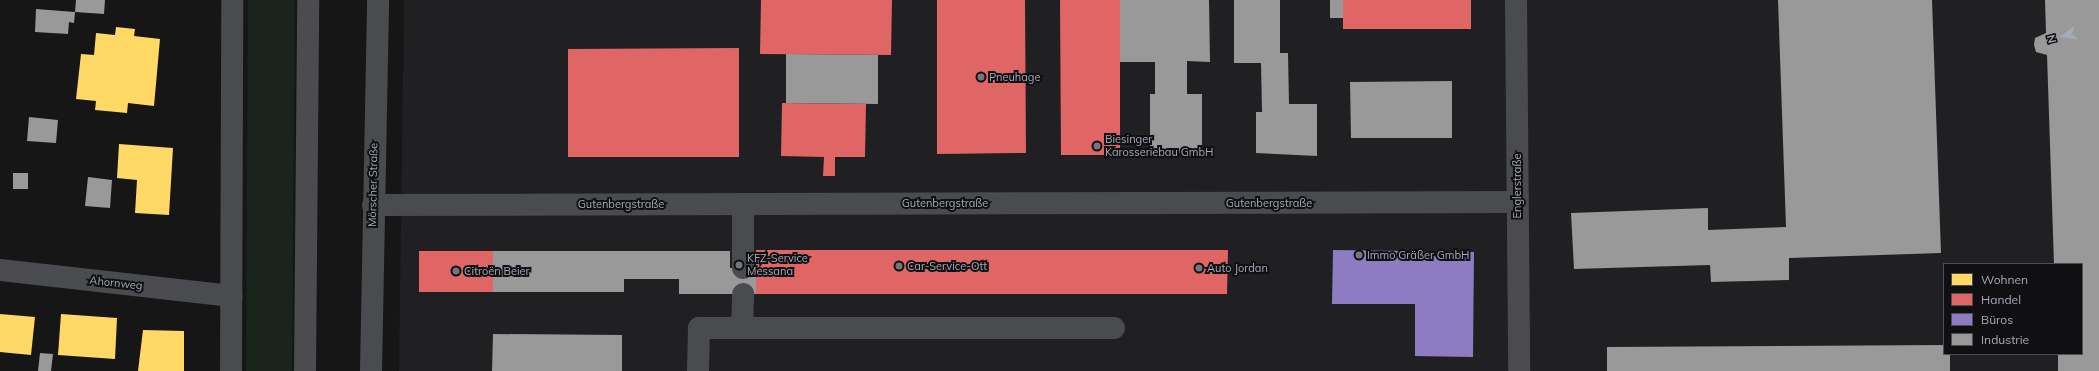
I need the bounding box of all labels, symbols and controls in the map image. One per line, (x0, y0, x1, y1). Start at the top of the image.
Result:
north arrow (2043, 16, 2083, 56)
text: N (2044, 33, 2059, 45)
place label: Pneuhage (989, 70, 1040, 84)
marker: Pneuhage (976, 72, 986, 82)
place label: Biesinger Karosseriebau GmbH (1105, 133, 1213, 159)
marker: Biesinger Karosseriebau GmbH (1092, 141, 1102, 151)
street label: Mörscher Straße (366, 143, 380, 227)
street label: Englerstraße (1510, 154, 1524, 218)
street label: Gutenbergstraße (902, 196, 988, 210)
street label: Gutenbergstraße (1226, 196, 1312, 210)
street label: Gutenbergstraße (578, 197, 664, 211)
place label: Immo Gräßer GmbH (1367, 248, 1469, 262)
marker: Immo Gräßer GmbH (1354, 250, 1364, 260)
place label: KFZ-Service Messana (747, 252, 808, 278)
place label: Car-Service-Ott (907, 259, 987, 273)
marker: KFZ-Service Messana (734, 260, 744, 270)
marker: Car-Service-Ott (894, 261, 904, 271)
place label: Auto Jordan (1207, 261, 1268, 275)
marker: Auto Jordan (1194, 263, 1204, 273)
legend (1943, 263, 2083, 355)
place label: Citroën Beier (464, 264, 530, 278)
marker: Citroën Beier (451, 266, 461, 276)
text: Wohnen (1981, 272, 2028, 287)
street label: Ahornweg (89, 274, 143, 292)
text: Handel (1981, 292, 2021, 307)
text: Büros (1981, 312, 2013, 327)
text: Industrie (1981, 332, 2029, 347)

